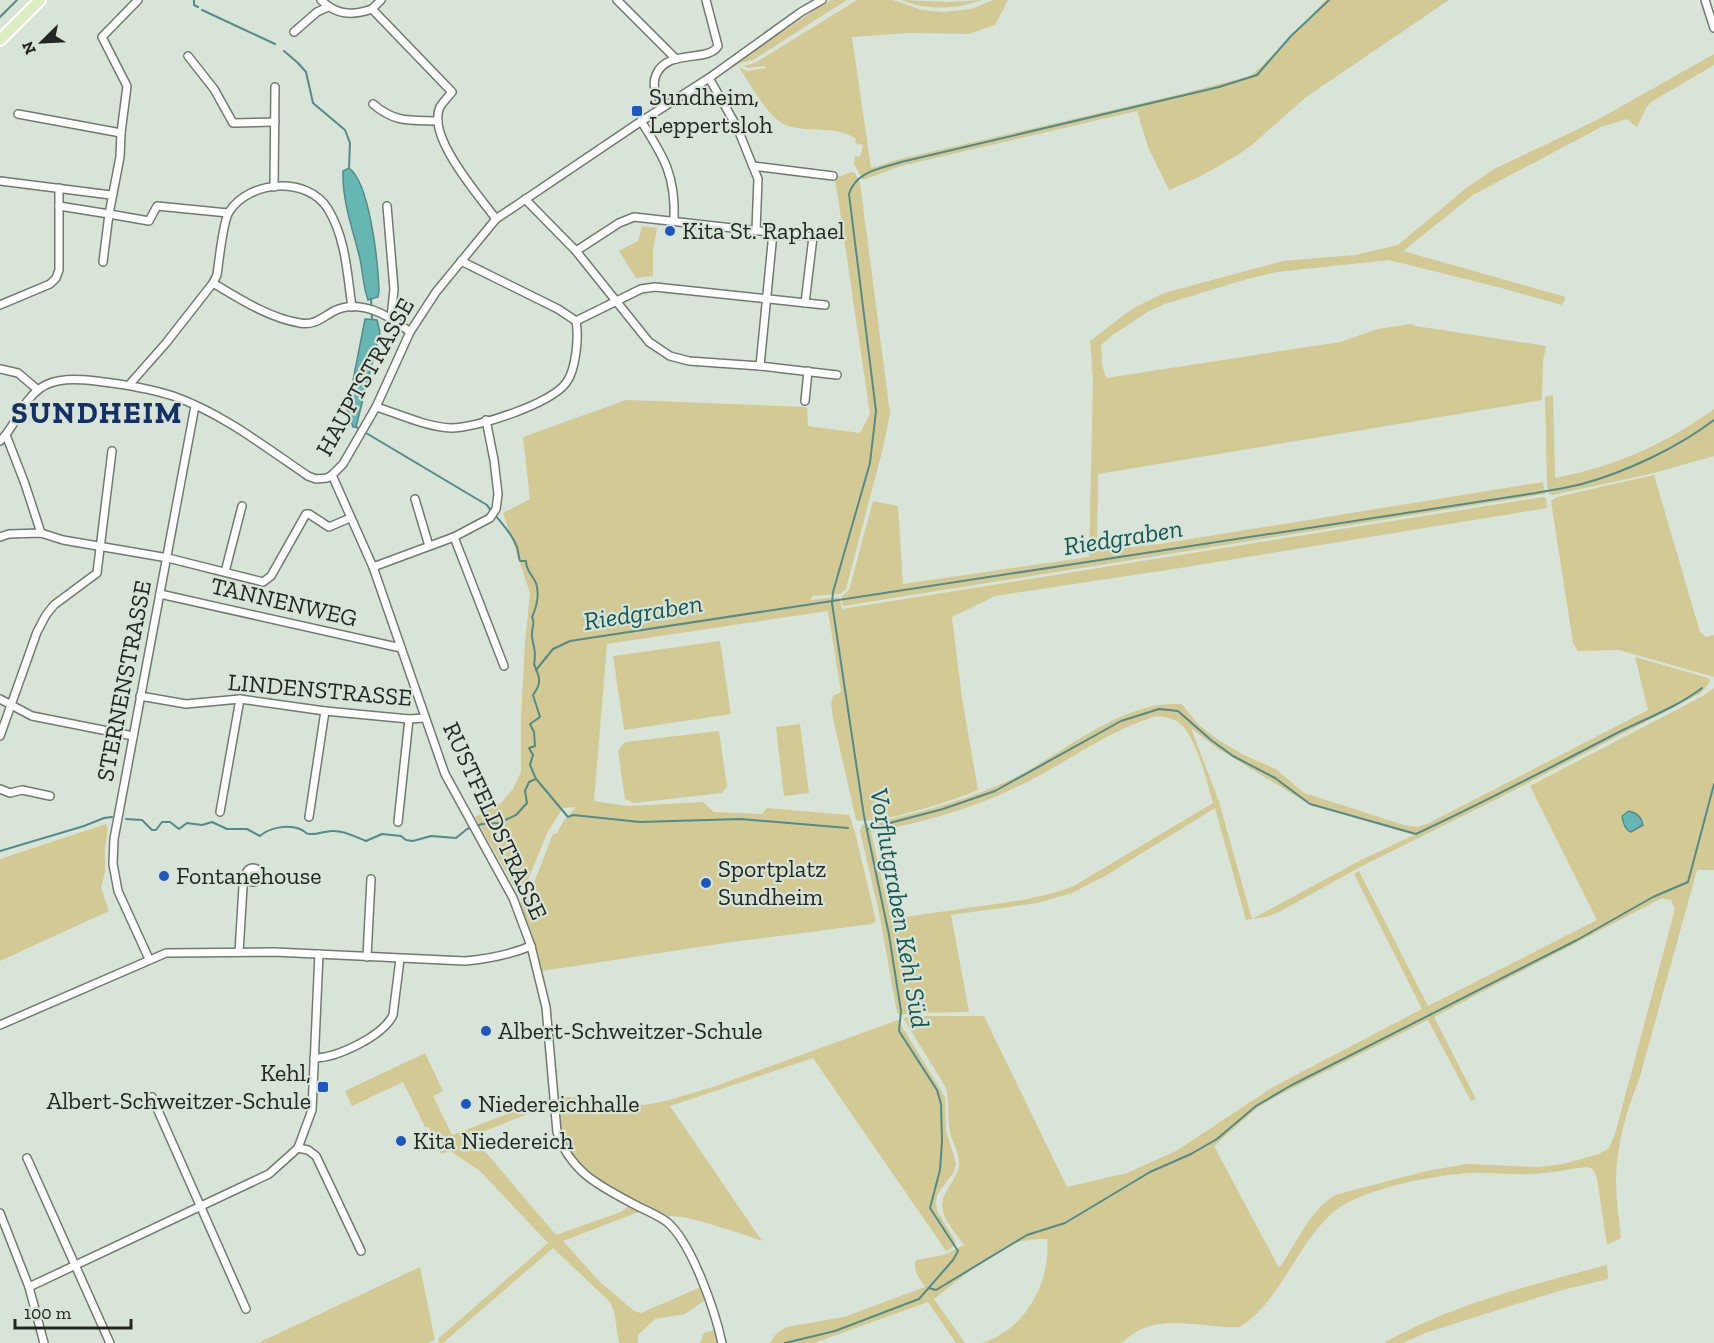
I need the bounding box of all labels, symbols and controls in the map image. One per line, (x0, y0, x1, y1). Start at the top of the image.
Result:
north arrow (12, 12, 72, 72)
text: N (18, 38, 40, 57)
place label: Sundheim, Leppertsloh (649, 82, 773, 139)
marker: Sundheim, Leppertsloh (630, 104, 644, 118)
place label: Kita St. Raphael (682, 216, 845, 245)
marker: Kita St. Raphael (663, 224, 677, 238)
street label: HAUPTSTRASSE (309, 293, 420, 461)
district label: SUNDHEIM (11, 395, 183, 431)
water label: Riedgraben (1061, 512, 1185, 562)
street label: TANNENWEG (208, 571, 360, 632)
street label: STERNENSTRASSE (90, 578, 157, 784)
water label: Riedgraben (581, 587, 705, 637)
street label: LINDENSTRASSE (227, 667, 413, 712)
street label: RUSTFELDSTRASSE (437, 717, 554, 924)
water label: Vorflutgraben Kehl Süd (863, 785, 937, 1031)
place label: Sportplatz Sundheim (718, 854, 827, 911)
place label: Fontanehouse (176, 861, 322, 890)
marker: Fontanehouse (157, 869, 171, 883)
marker: Sportplatz Sundheim (699, 876, 713, 890)
place label: Albert-Schweitzer-Schule (498, 1016, 763, 1045)
marker: Albert-Schweitzer-Schule (479, 1024, 493, 1038)
place label: Kehl, Albert-Schweitzer-Schule (46, 1058, 311, 1115)
marker: Kehl, Albert-Schweitzer-Schule (316, 1080, 330, 1094)
place label: Niedereichhalle (478, 1089, 639, 1118)
marker: Niedereichhalle (459, 1097, 473, 1111)
place label: Kita Niedereich (413, 1126, 574, 1155)
marker: Kita Niedereich (394, 1134, 408, 1148)
scale bar (15, 1292, 130, 1330)
text: 100 m (24, 1302, 72, 1324)

